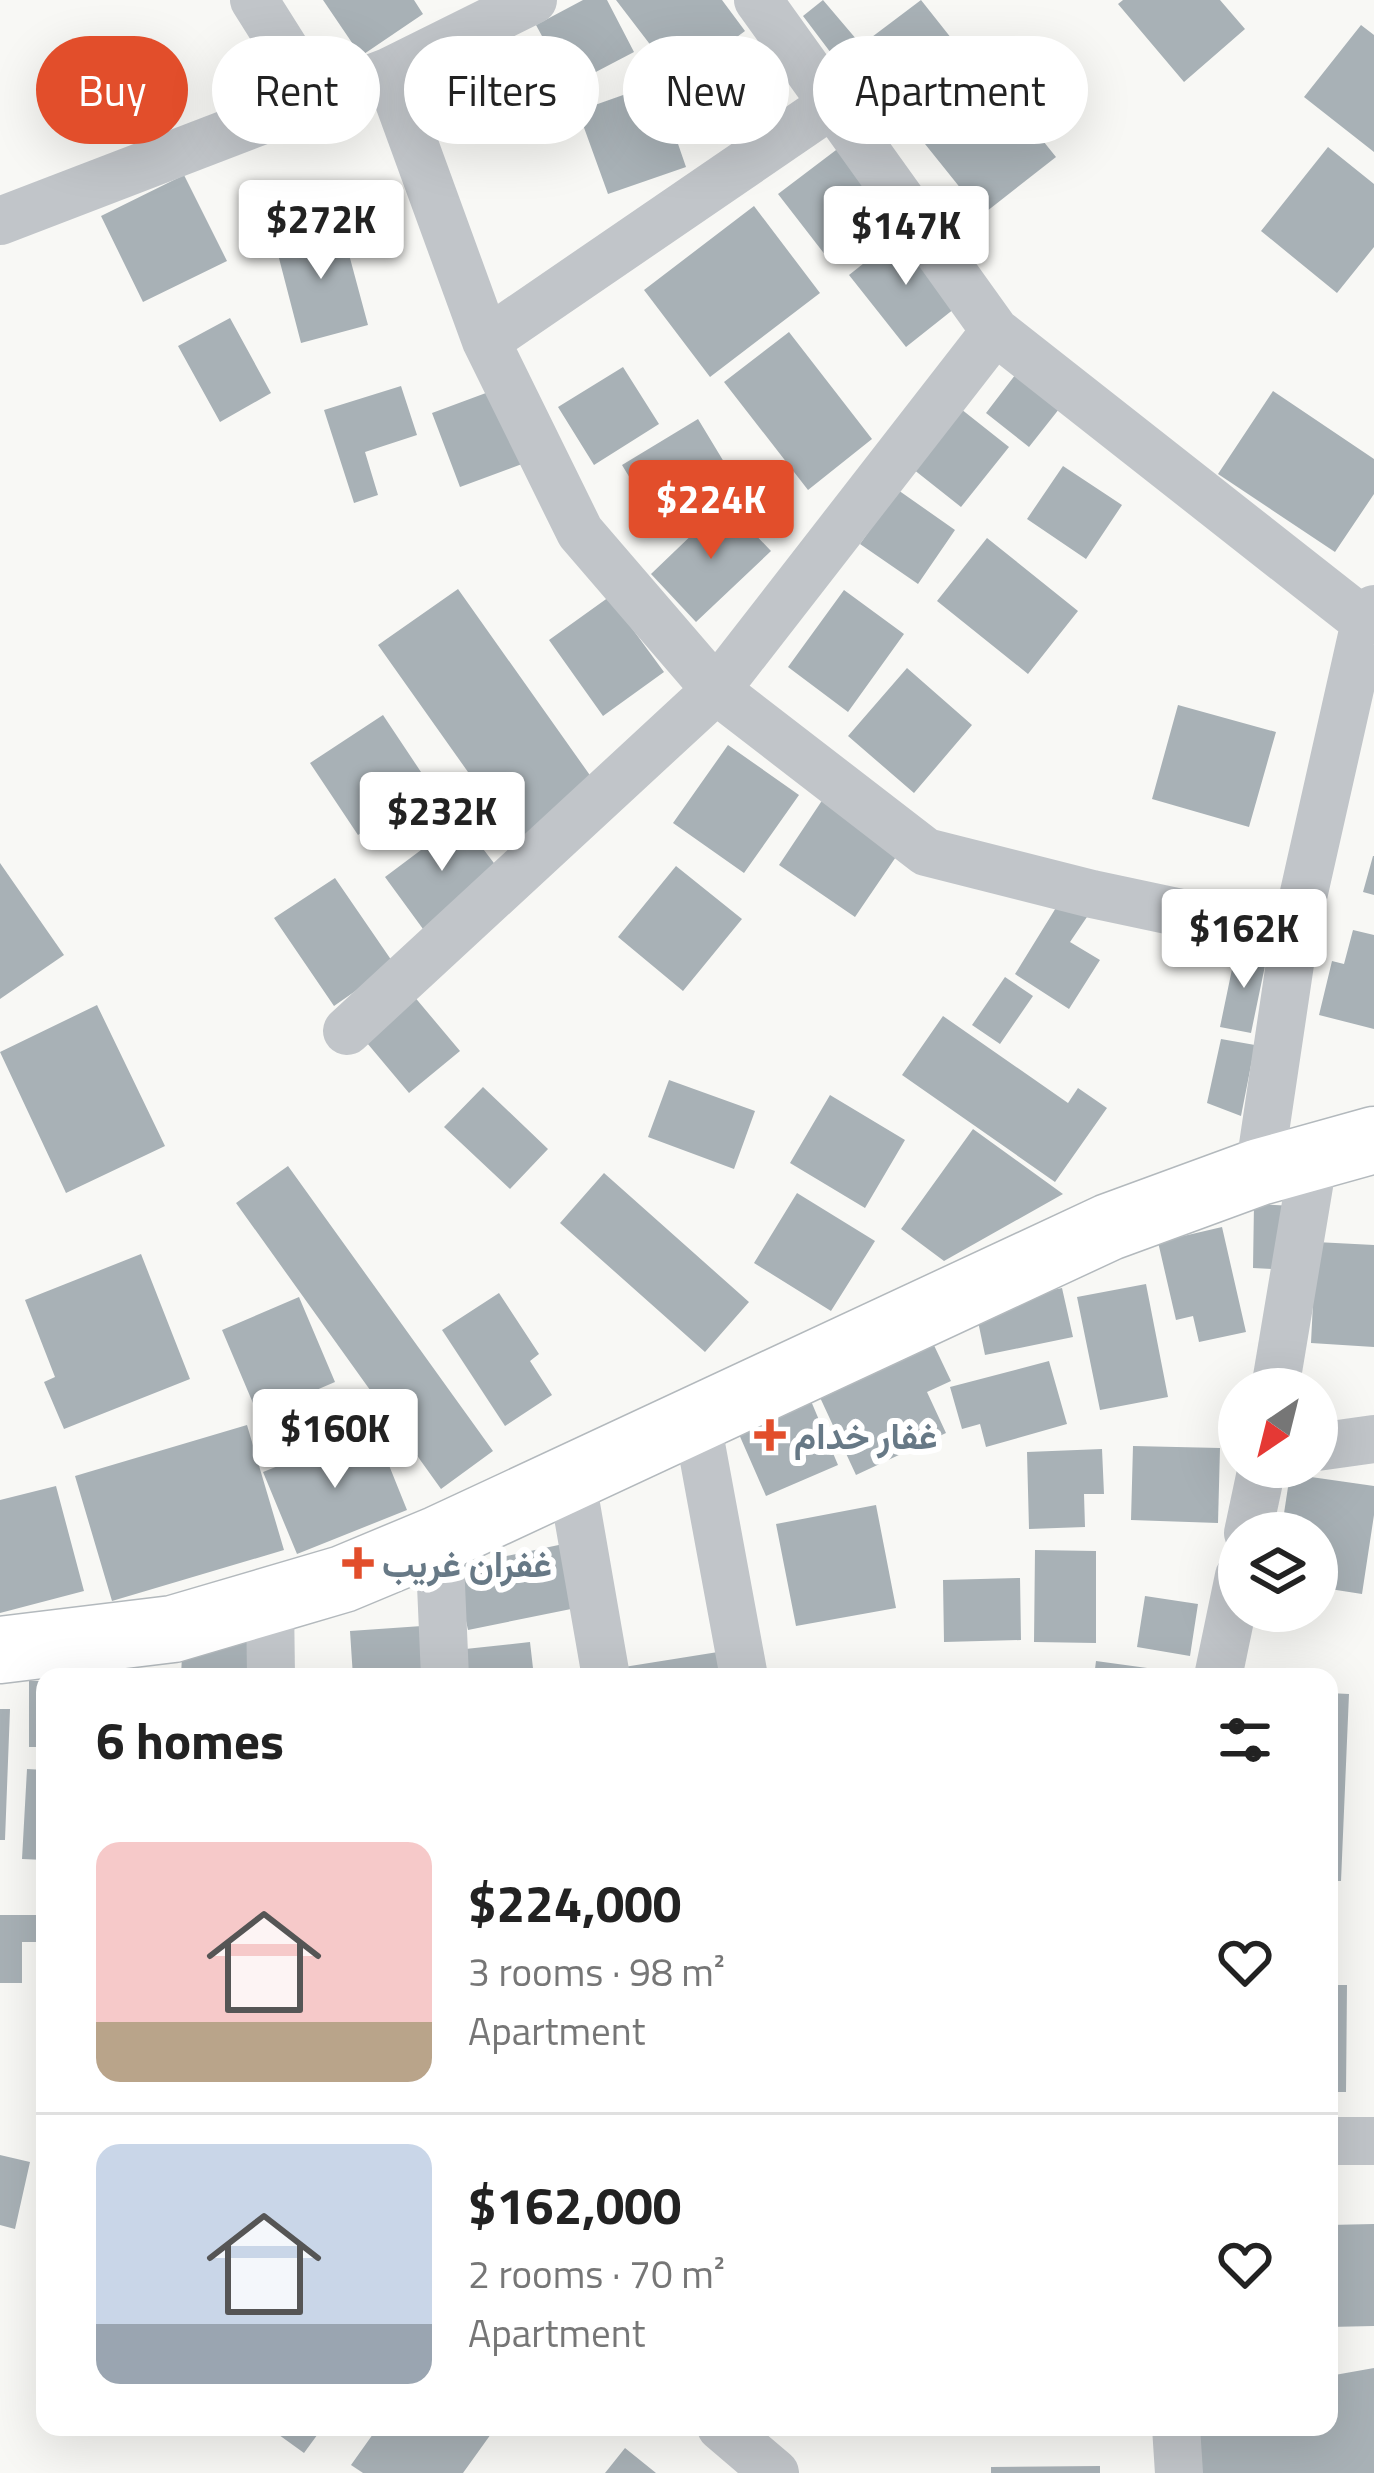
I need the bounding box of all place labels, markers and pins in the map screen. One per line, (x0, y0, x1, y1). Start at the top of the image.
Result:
pin: $272K (237, 180, 405, 282)
pin: $147K (822, 186, 990, 288)
pin: $224K (627, 460, 795, 562)
pin: $232K (358, 772, 526, 874)
pin: $162K (1160, 889, 1328, 991)
pin: $160K (251, 1389, 419, 1491)
place label: غفار خدام (794, 1408, 937, 1463)
marker: غفار خدام (757, 1422, 783, 1448)
place label: غفران غريب (382, 1536, 552, 1591)
marker: غفران غريب (345, 1550, 371, 1576)

